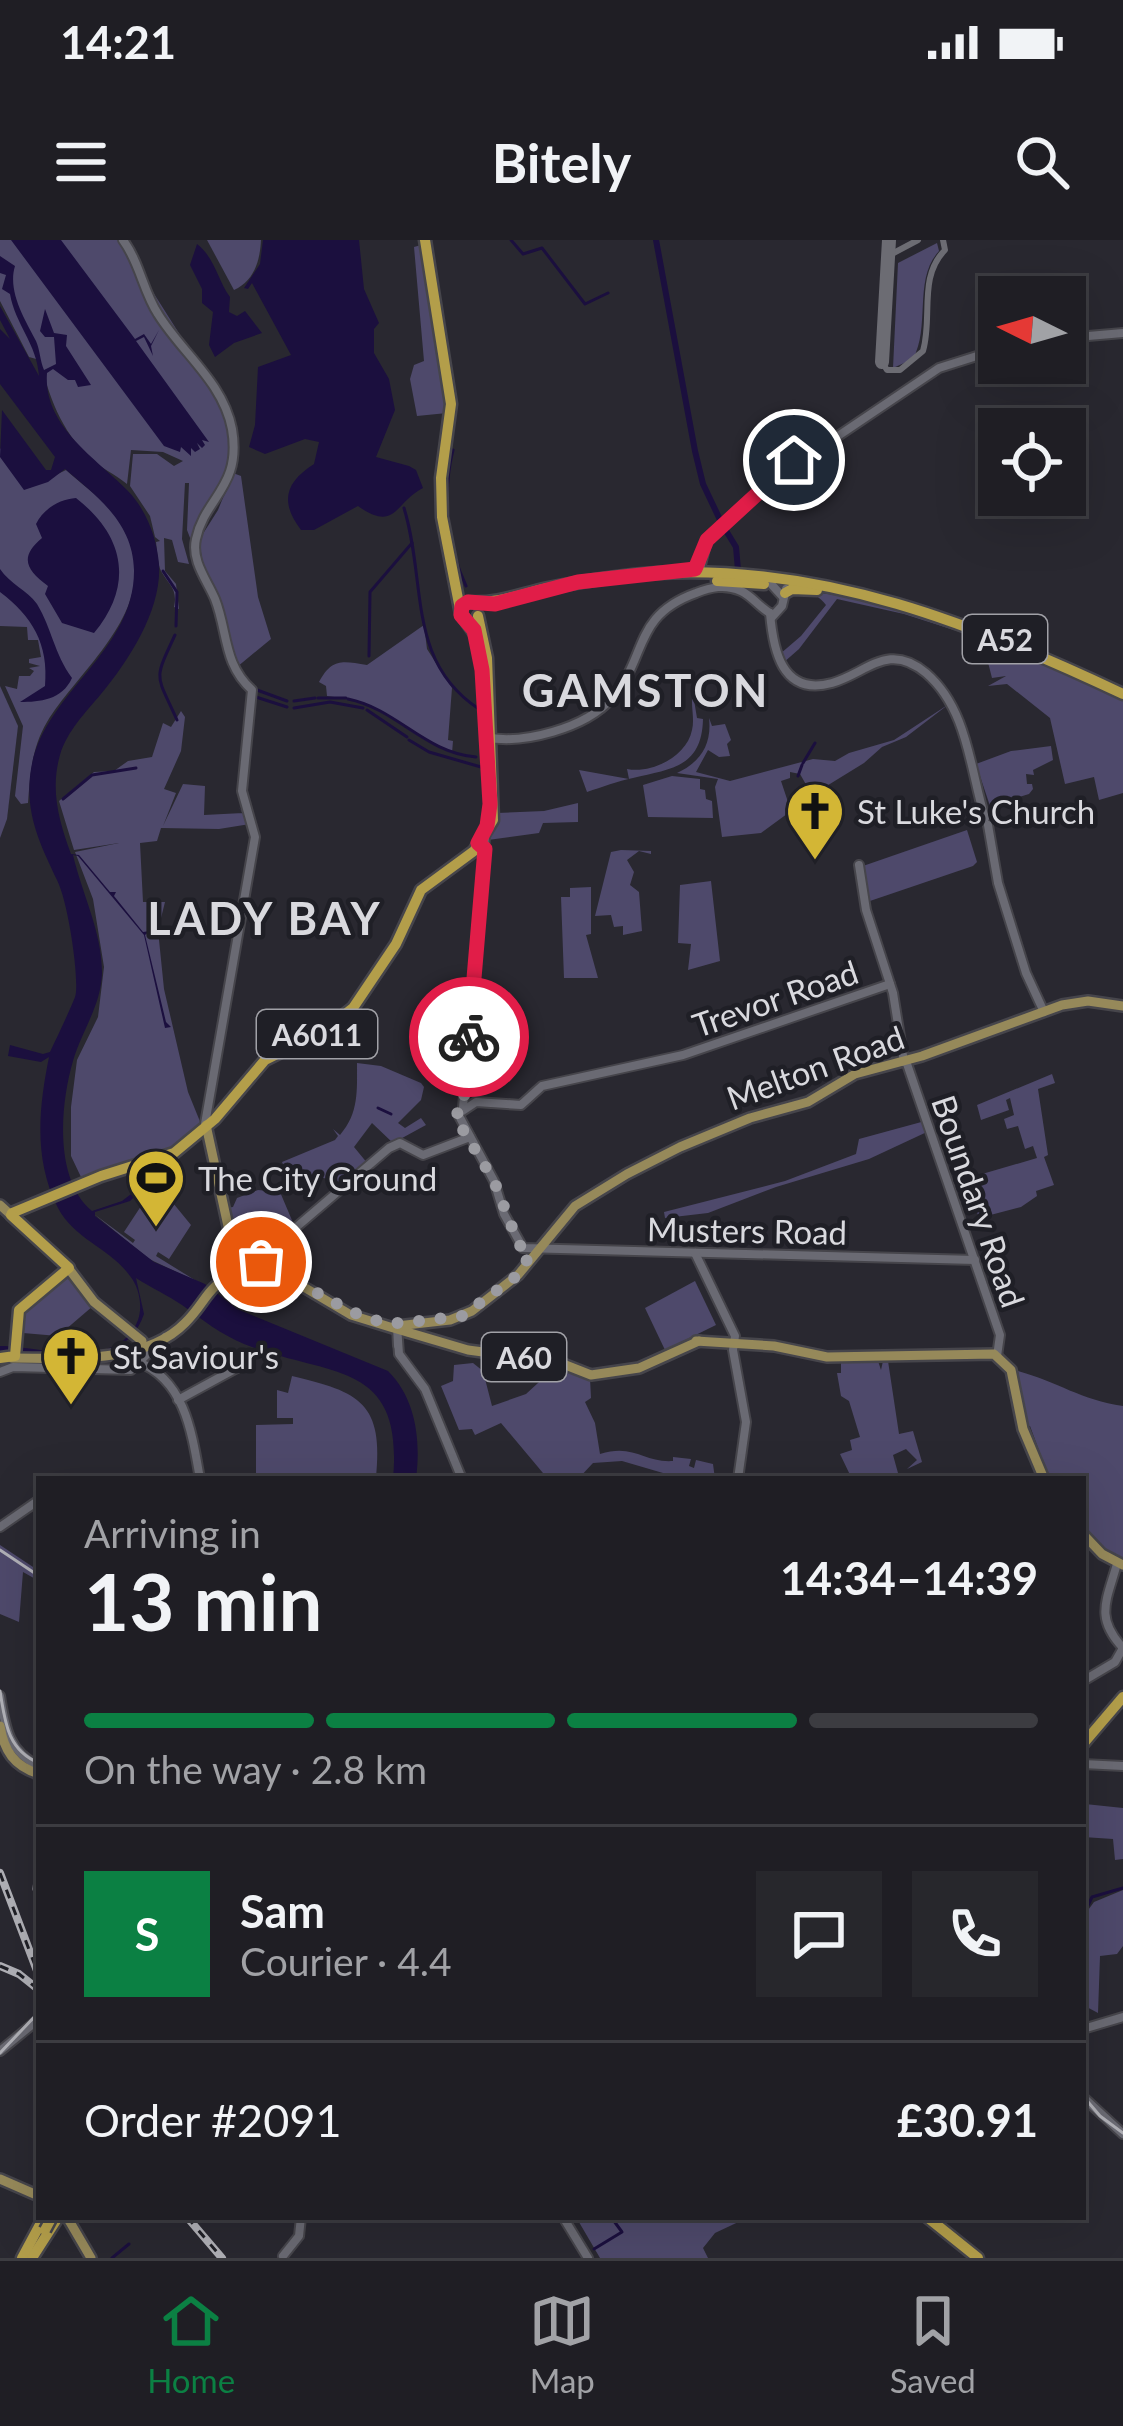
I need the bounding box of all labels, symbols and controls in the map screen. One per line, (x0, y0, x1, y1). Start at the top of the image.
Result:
text: 14:21 (60, 15, 176, 69)
icon: menu (48, 129, 114, 195)
icon: search (1009, 129, 1075, 195)
text: Bitely (492, 130, 631, 195)
north arrow (978, 276, 1086, 384)
map controls (978, 276, 1086, 516)
button: locate (978, 408, 1086, 516)
pin (743, 409, 845, 511)
icon: home (761, 427, 827, 493)
road number: A52 (963, 615, 1047, 663)
district label: GAMSTON (522, 663, 770, 717)
church icon: St Luke's Church (784, 780, 846, 862)
place label: St Luke's Church (857, 791, 1095, 831)
district label: LADY BAY (147, 891, 383, 945)
street label: Trevor Road (687, 951, 863, 1045)
courier (409, 977, 529, 1097)
icon: bike (436, 1004, 502, 1070)
road number: A6011 (257, 1010, 377, 1058)
street label: Melton Road (721, 1016, 909, 1118)
street label: Boundary Road (924, 1090, 1034, 1312)
sports icon: The City Ground (125, 1147, 187, 1229)
place label: The City Ground (198, 1158, 437, 1198)
street label: Musters Road (647, 1208, 847, 1252)
pin (210, 1211, 312, 1313)
icon: bag (228, 1229, 294, 1295)
church icon: St Saviour's (40, 1325, 102, 1407)
road number: A60 (482, 1333, 566, 1381)
place label: St Saviour's (113, 1336, 279, 1376)
text: Arriving in (84, 1510, 261, 1556)
text: 14:34–14:39 (780, 1551, 1038, 1605)
text: 13 min (84, 1554, 323, 1648)
text: On the way · 2.8 km (84, 1746, 427, 1792)
button: chat (756, 1871, 882, 1997)
button: phone (912, 1871, 1038, 1997)
text: Sam (240, 1884, 325, 1938)
text: S (135, 1907, 159, 1961)
text: Courier · 4.4 (240, 1938, 452, 1984)
text: Order #2091 (84, 2093, 342, 2147)
text: £30.91 (897, 2093, 1038, 2147)
tab: Home (147, 2288, 235, 2400)
tab: Map (529, 2288, 595, 2400)
tab: Saved (890, 2288, 976, 2400)

